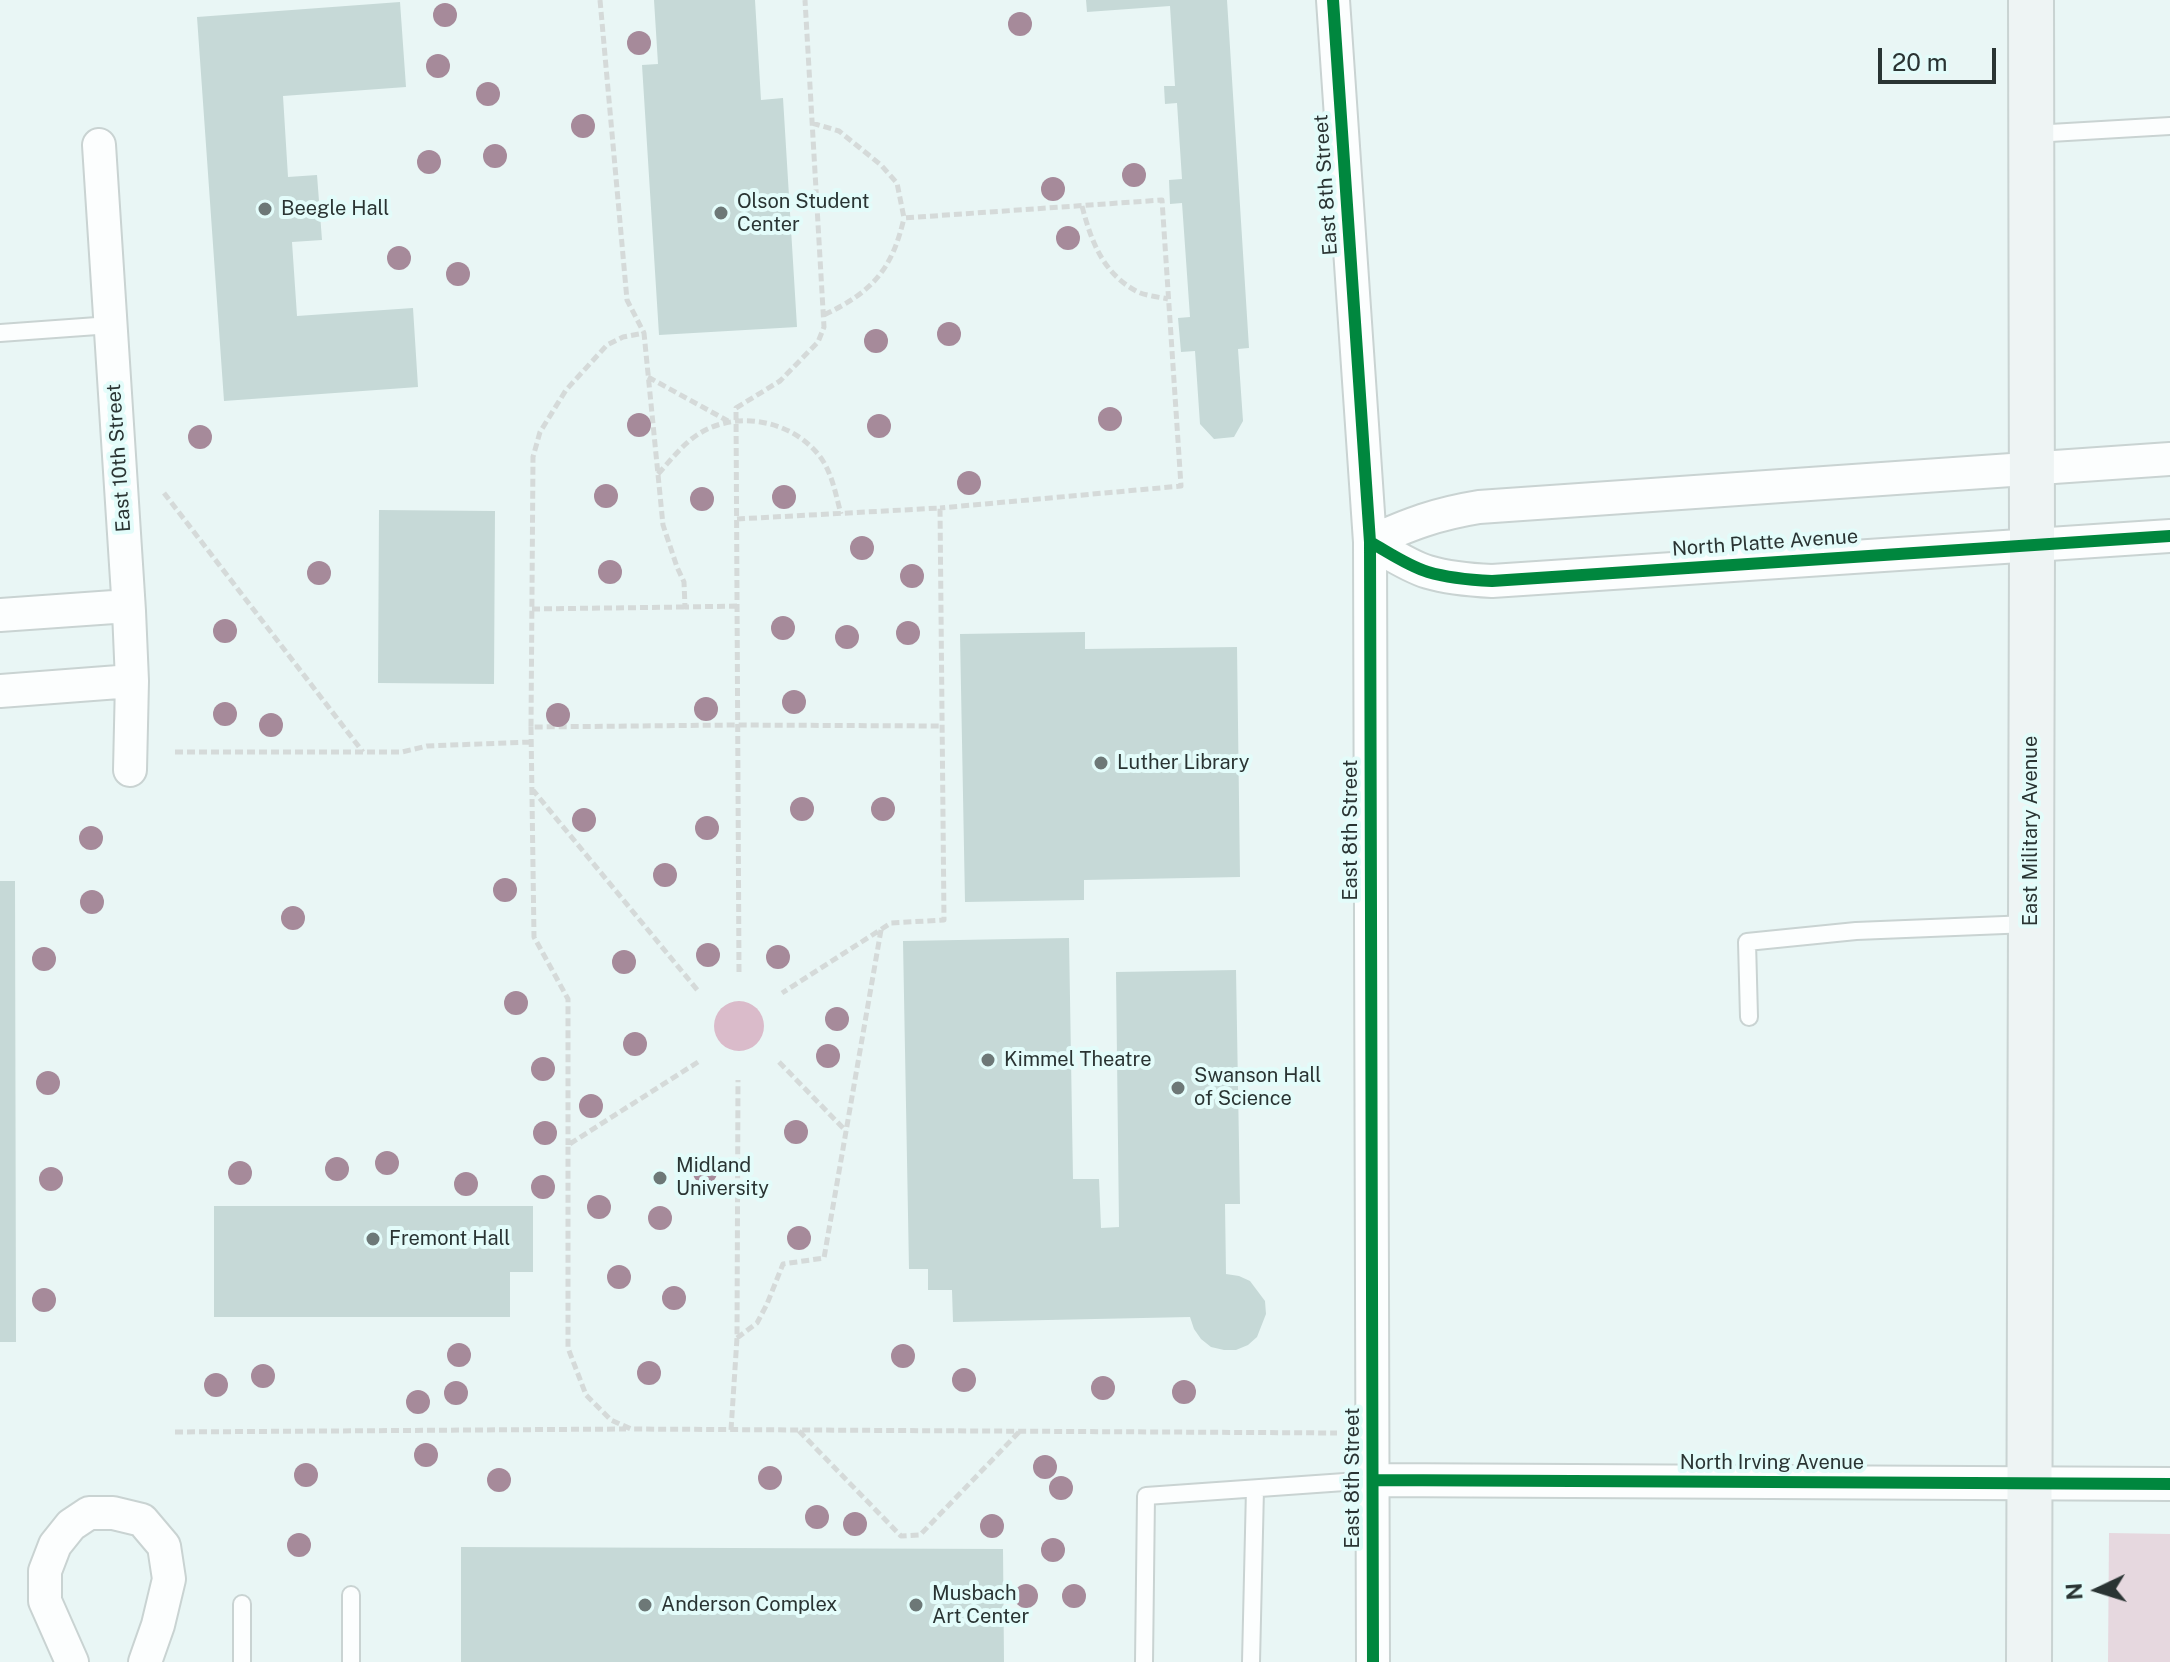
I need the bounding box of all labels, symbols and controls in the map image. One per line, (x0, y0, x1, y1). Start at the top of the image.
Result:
scale bar (1882, 32, 2000, 82)
text: 20 m (1892, 48, 1948, 76)
street label: East 8th Street (1309, 114, 1343, 256)
place label: Olson Student Center (737, 190, 870, 237)
place label: Beegle Hall (281, 197, 389, 221)
marker: Beegle Hall (256, 200, 274, 218)
marker: Olson Student Center (712, 204, 730, 222)
street label: East 10th Street (102, 383, 136, 533)
street label: North Platte Avenue (1671, 525, 1859, 561)
street label: East Military Avenue (2019, 736, 2043, 926)
place label: Luther Library (1117, 751, 1249, 775)
marker: Luther Library (1092, 754, 1110, 772)
street label: East 8th Street (1339, 759, 1363, 901)
place label: Kimmel Theatre (1004, 1048, 1152, 1072)
marker: Kimmel Theatre (979, 1051, 997, 1069)
place label: Swanson Hall of Science (1194, 1064, 1321, 1111)
marker: Swanson Hall of Science (1169, 1079, 1187, 1097)
place label: Midland University (676, 1154, 769, 1201)
marker: Midland University (651, 1169, 669, 1187)
place label: Fremont Hall (389, 1227, 510, 1251)
marker: Fremont Hall (364, 1230, 382, 1248)
street label: East 8th Street (1341, 1407, 1365, 1549)
street label: North Irving Avenue (1680, 1451, 1864, 1475)
north arrow (2058, 1550, 2138, 1630)
place label: Musbach Art Center (932, 1582, 1029, 1629)
text: N (2060, 1582, 2088, 1601)
place label: Anderson Complex (661, 1593, 837, 1617)
marker: Anderson Complex (636, 1596, 654, 1614)
marker: Musbach Art Center (907, 1596, 925, 1614)

